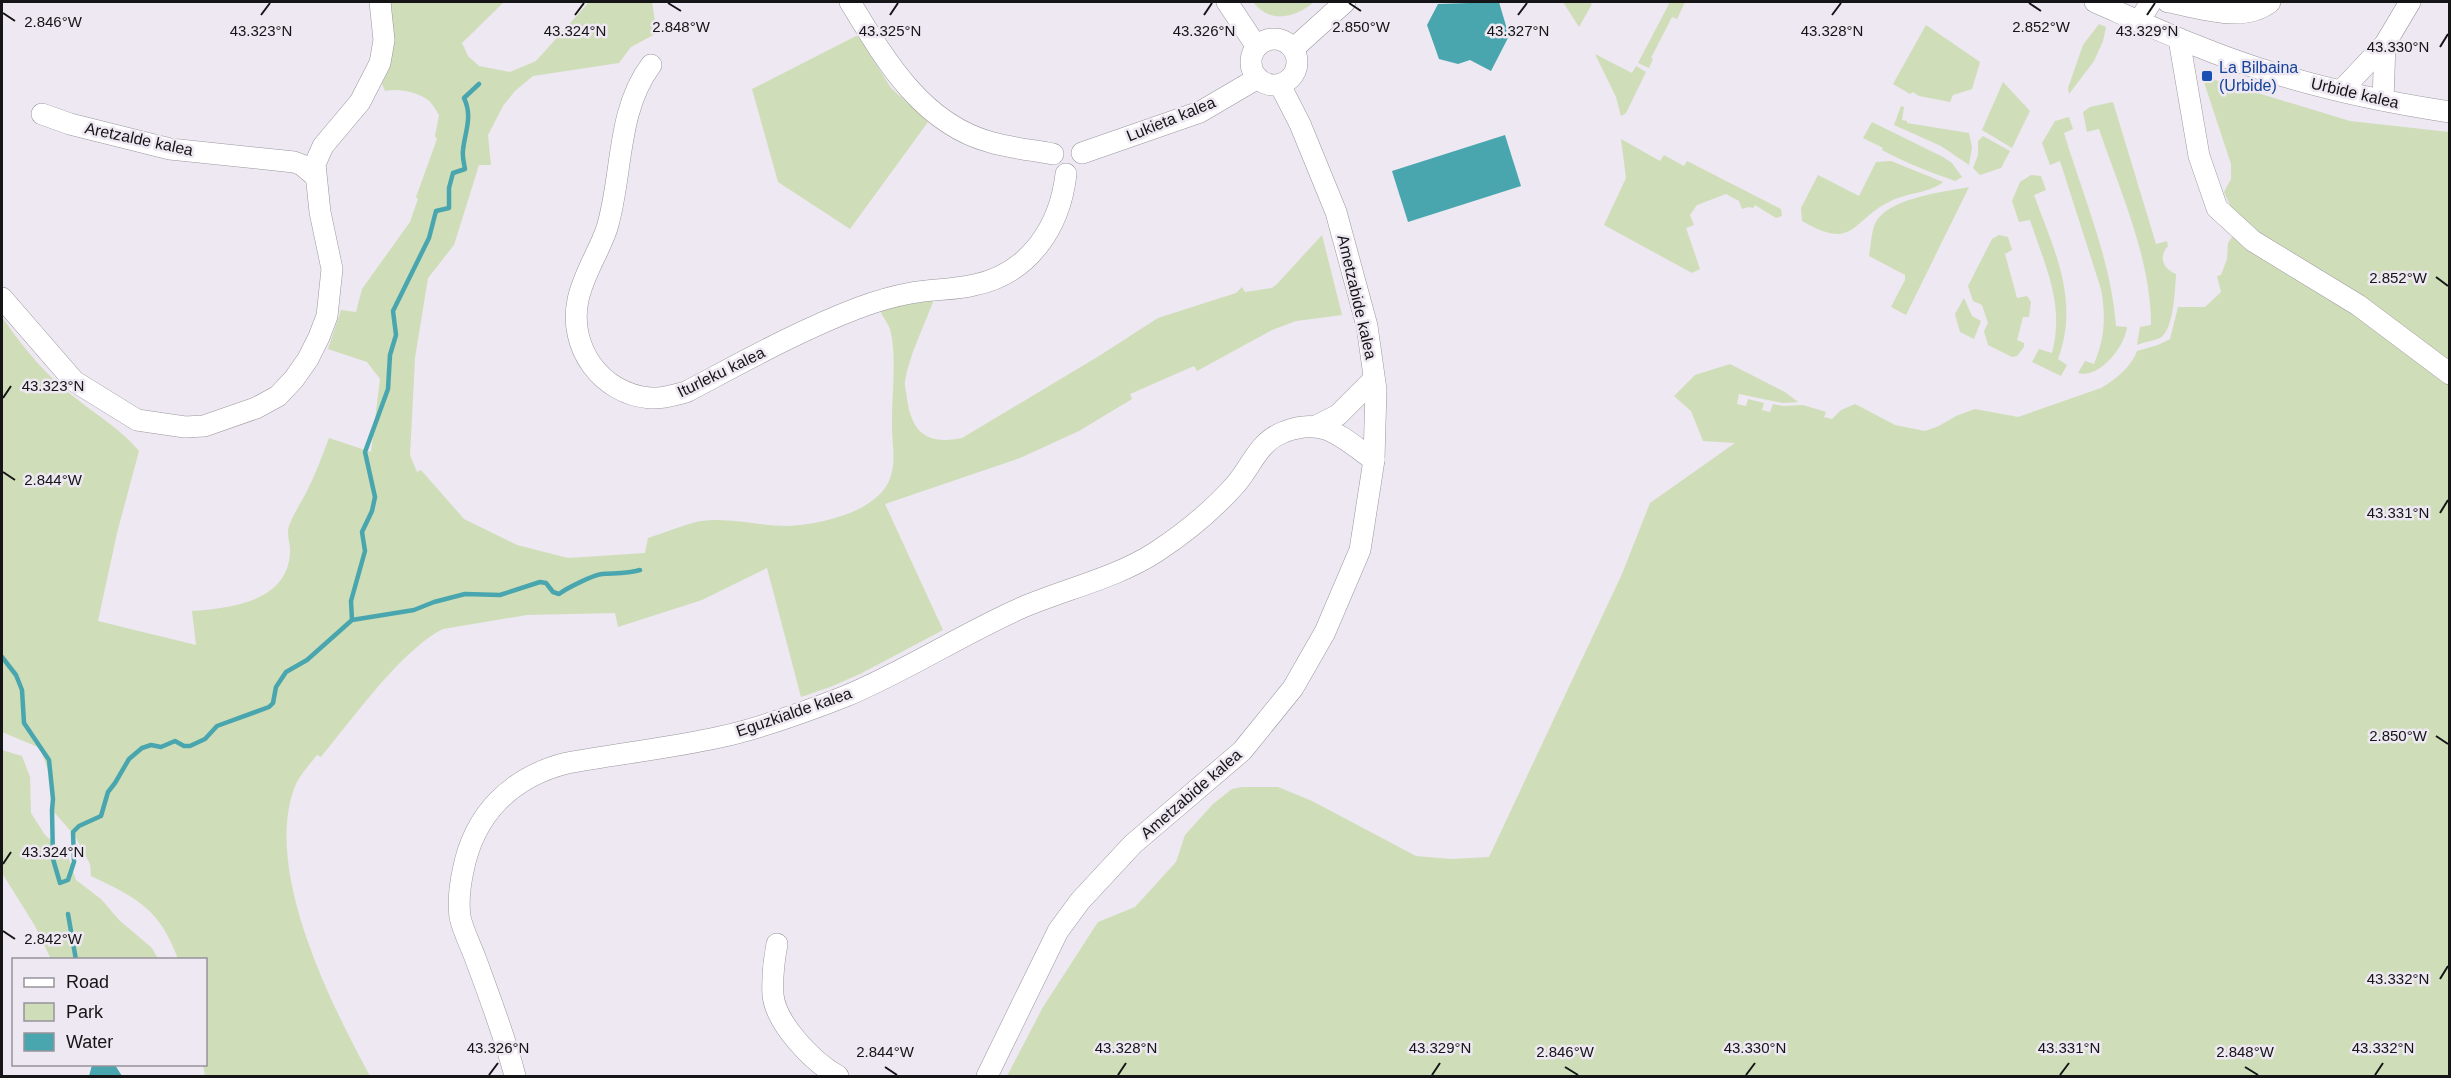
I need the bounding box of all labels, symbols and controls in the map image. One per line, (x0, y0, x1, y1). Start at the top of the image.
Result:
text: 2.846°W (24, 13, 83, 30)
text: 2.848°W (652, 18, 711, 35)
text: 2.850°W (1332, 18, 1391, 35)
text: 2.852°W (2012, 18, 2071, 35)
text: 43.323°N (230, 22, 292, 39)
text: 43.324°N (544, 22, 606, 39)
text: 43.325°N (859, 22, 921, 39)
text: 43.326°N (1173, 22, 1235, 39)
text: 43.327°N (1487, 22, 1549, 39)
text: 43.328°N (1801, 22, 1863, 39)
text: 43.329°N (2116, 22, 2178, 39)
text: 43.330°N (2367, 38, 2429, 55)
place label: La Bilbaina (Urbide) (2219, 59, 2298, 94)
marker: La Bilbaina (Urbide) (2200, 69, 2214, 83)
street label: Urbide kalea (2309, 75, 2401, 111)
street label: Lukieta kalea (1124, 93, 1218, 145)
street label: Aretzalde kalea (83, 119, 195, 159)
street label: Ametzabide kalea (1334, 233, 1380, 361)
text: 2.852°W (2369, 269, 2428, 286)
street label: Iturleku kalea (675, 343, 768, 401)
text: 43.323°N (22, 377, 84, 394)
text: 2.844°W (24, 471, 83, 488)
text: 43.331°N (2367, 504, 2429, 521)
street label: Eguzkialde kalea (734, 684, 854, 740)
text: 2.850°W (2369, 727, 2428, 744)
street label: Ametzabide kalea (1137, 746, 1245, 842)
text: 43.324°N (22, 843, 84, 860)
text: 2.842°W (24, 930, 83, 947)
legend (12, 958, 207, 1066)
text: 43.332°N (2367, 970, 2429, 987)
text: Road (66, 972, 109, 992)
text: Park (66, 1002, 104, 1022)
text: Water (66, 1032, 113, 1052)
text: 43.326°N (467, 1039, 529, 1056)
text: 43.328°N (1095, 1039, 1157, 1056)
text: 43.329°N (1409, 1039, 1471, 1056)
text: 43.330°N (1724, 1039, 1786, 1056)
text: 43.331°N (2038, 1039, 2100, 1056)
text: 43.332°N (2352, 1039, 2414, 1056)
text: 2.844°W (856, 1043, 915, 1060)
text: 2.846°W (1536, 1043, 1595, 1060)
text: 2.848°W (2216, 1043, 2275, 1060)

